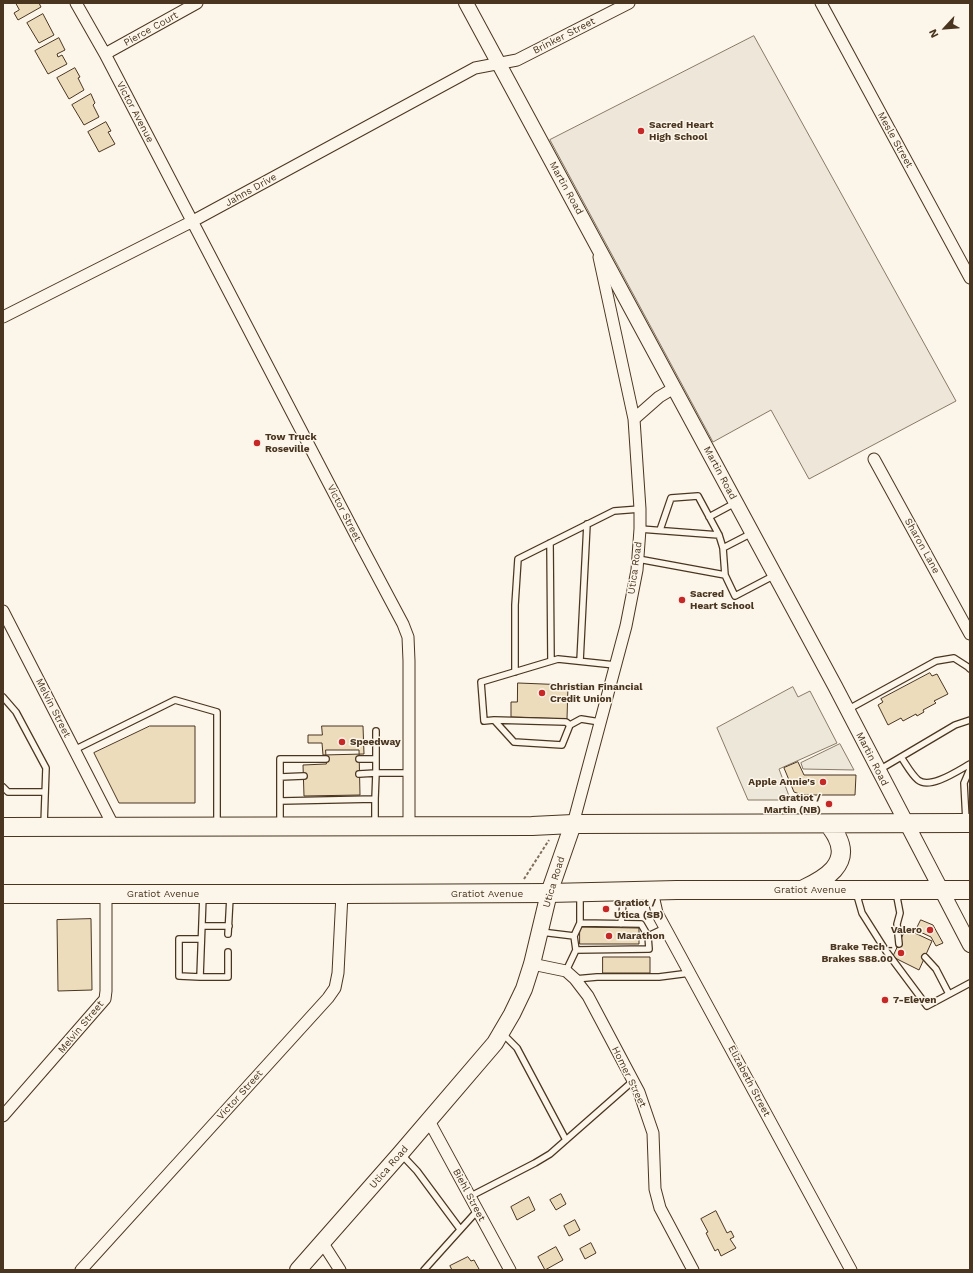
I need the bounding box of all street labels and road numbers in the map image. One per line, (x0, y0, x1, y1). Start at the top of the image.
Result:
street label: Pierce Court (122, 9, 180, 49)
street label: Brinker Street (531, 15, 597, 57)
street label: Victor Avenue (114, 79, 156, 145)
street label: Mesle Street (875, 110, 915, 170)
street label: Martin Road (547, 159, 585, 217)
street label: Jahns Drive (223, 171, 279, 209)
street label: Martin Road (701, 444, 739, 502)
street label: Victor Street (324, 482, 364, 544)
street label: Sharon Lane (902, 516, 942, 576)
street label: Utica Road (625, 541, 645, 595)
street label: Melvin Street (33, 676, 73, 740)
street label: Martin Road (853, 730, 891, 788)
street label: Utica Road (541, 855, 567, 909)
street label: Gratiot Avenue (774, 884, 846, 896)
street label: Gratiot Avenue (127, 888, 199, 900)
street label: Gratiot Avenue (451, 888, 523, 900)
street label: Melvin Street (56, 998, 106, 1056)
street label: Elizabeth Street (725, 1043, 773, 1119)
street label: Homer Street (609, 1045, 649, 1109)
street label: Victor Street (215, 1068, 265, 1122)
street label: Utica Road (367, 1143, 411, 1191)
street label: Biehl Street (450, 1167, 488, 1223)

